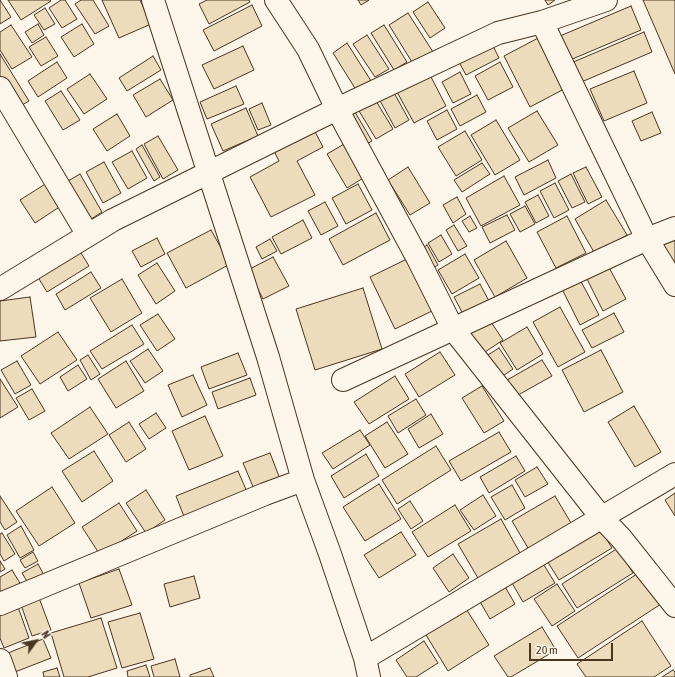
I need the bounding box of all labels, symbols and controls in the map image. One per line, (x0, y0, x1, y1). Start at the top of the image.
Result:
north arrow (16, 621, 56, 661)
text: N (39, 628, 53, 640)
scale bar (531, 635, 615, 661)
text: 20 m (536, 643, 558, 657)

